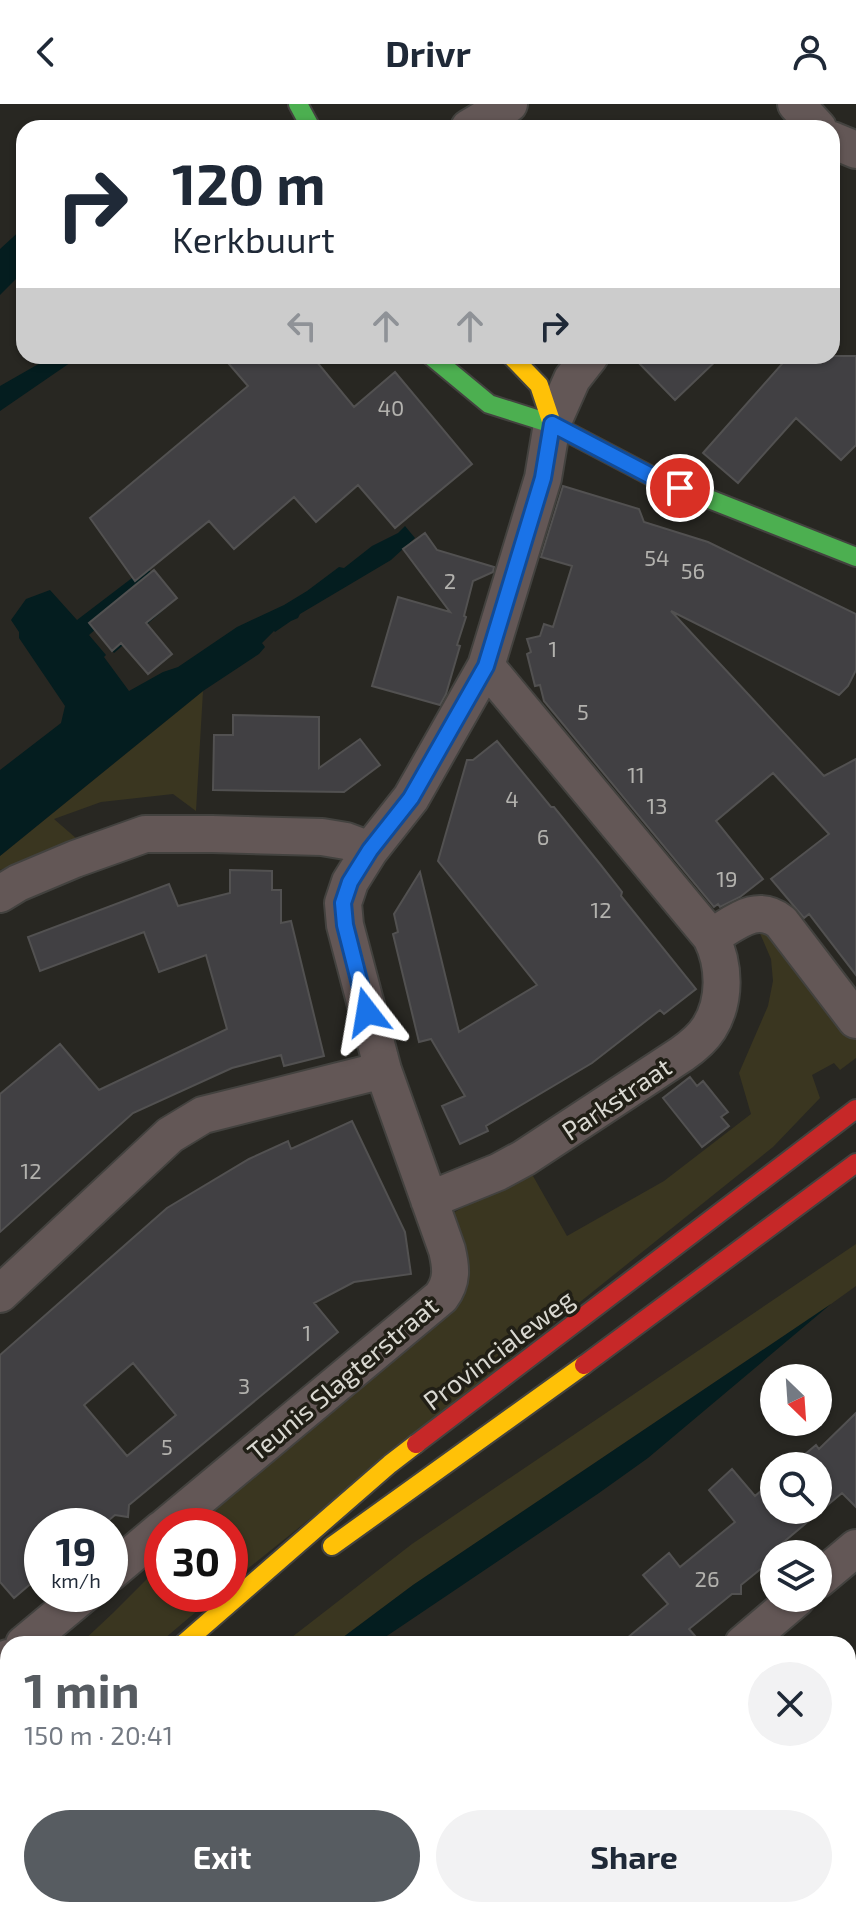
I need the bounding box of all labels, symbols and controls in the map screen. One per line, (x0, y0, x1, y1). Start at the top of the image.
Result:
icon: back (24, 30, 68, 74)
icon: person (788, 30, 832, 74)
text: Drivr (385, 31, 471, 74)
text: 120 m (172, 149, 326, 216)
icon: right (40, 152, 144, 256)
text: Kerkbuurt (172, 217, 335, 260)
icon: left (280, 304, 324, 348)
icon: ahead (364, 304, 408, 348)
icon: ahead (448, 304, 492, 348)
icon: right (532, 304, 576, 348)
house number: 40 (378, 394, 404, 420)
pin (646, 454, 714, 522)
icon: arrive (658, 466, 702, 510)
house number: 54 (644, 544, 670, 570)
house number: 56 (681, 557, 705, 583)
house number: 2 (444, 567, 456, 593)
house number: 1 (549, 635, 557, 661)
house number: 5 (577, 698, 589, 724)
house number: 11 (627, 761, 645, 787)
house number: 4 (505, 785, 519, 811)
house number: 13 (647, 792, 668, 818)
house number: 6 (537, 823, 549, 849)
house number: 19 (716, 865, 738, 891)
house number: 12 (590, 896, 612, 922)
position arrow (325, 970, 409, 1054)
street label: Parkstraat (555, 1050, 677, 1146)
house number: 12 (20, 1157, 42, 1183)
street label: Provincialeweg (417, 1282, 579, 1416)
street label: Teunis Slagterstraat (241, 1289, 444, 1467)
house number: 1 (303, 1319, 311, 1345)
north arrow (760, 1364, 832, 1436)
map controls (760, 1364, 832, 1612)
house number: 3 (238, 1372, 250, 1398)
house number: 5 (161, 1433, 173, 1459)
button: search (760, 1452, 832, 1524)
speed limit sign: 30 (144, 1508, 248, 1612)
text: 19 (56, 1526, 96, 1574)
button: layers (760, 1540, 832, 1612)
house number: 26 (695, 1565, 719, 1591)
text: km/h (51, 1568, 101, 1592)
text: 1 min (24, 1660, 140, 1718)
button: close (748, 1662, 832, 1746)
text: 150 m · 20:41 (24, 1719, 173, 1750)
button: Exit (24, 1810, 420, 1902)
button: Share (436, 1810, 832, 1902)

